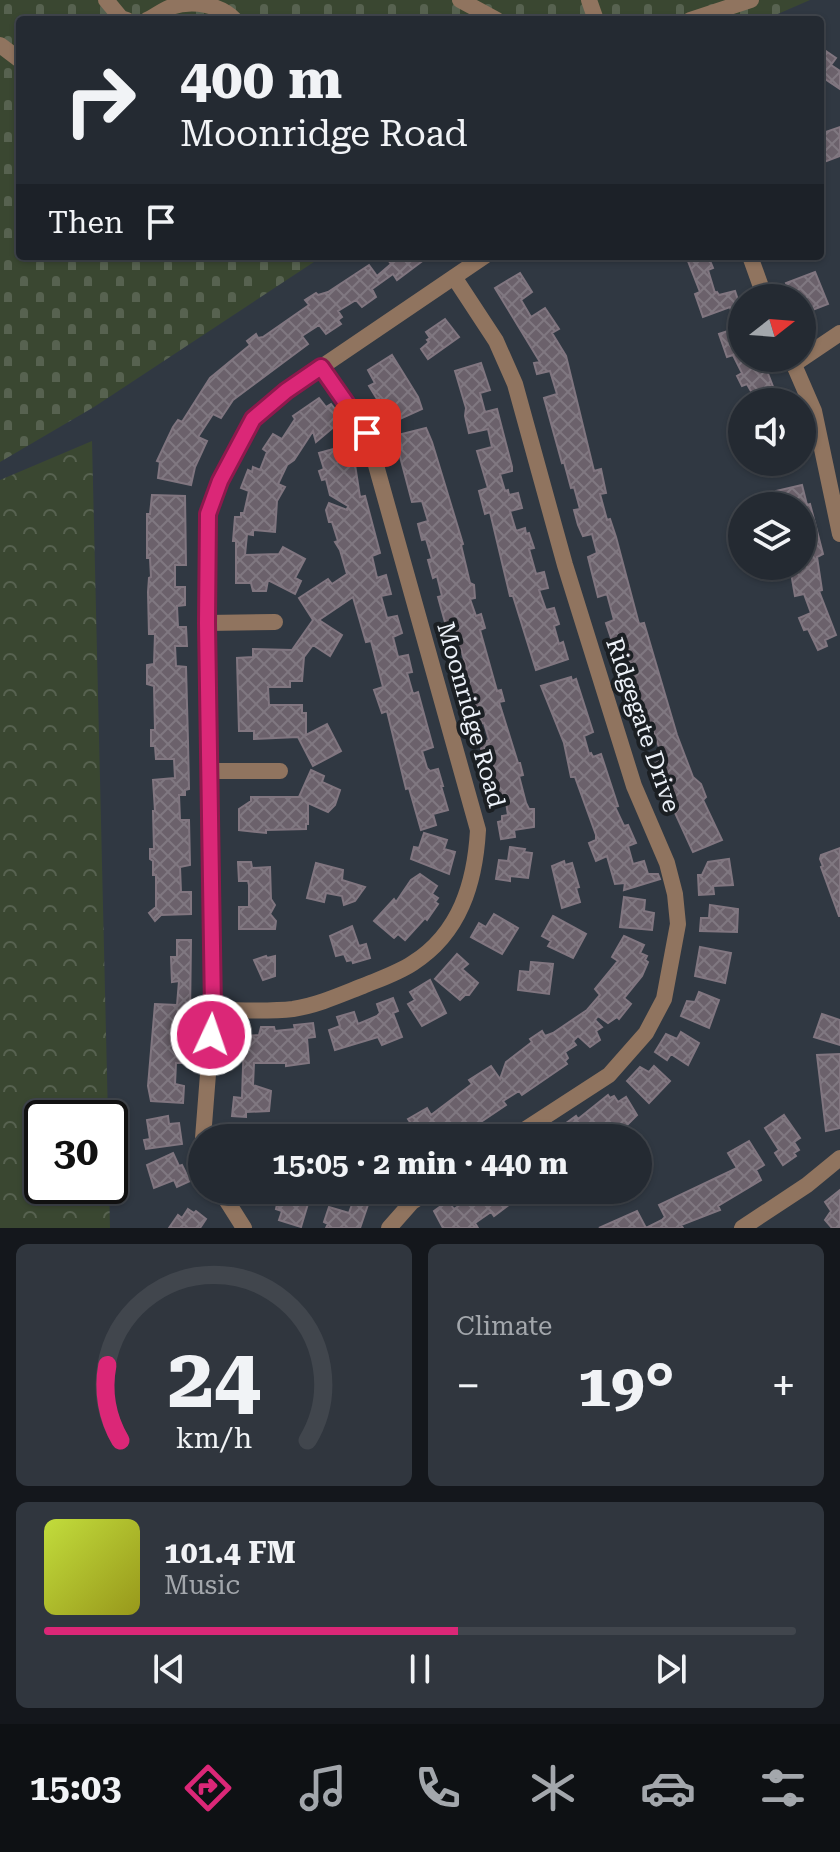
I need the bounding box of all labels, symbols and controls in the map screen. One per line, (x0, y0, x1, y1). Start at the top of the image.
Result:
text: 400 m (180, 46, 342, 112)
icon: right (48, 48, 152, 152)
text: Moonridge Road (180, 113, 468, 155)
icon: arrive (139, 200, 183, 244)
text: Then (48, 205, 123, 240)
north arrow (728, 284, 816, 372)
map controls (728, 284, 816, 580)
button: sound (728, 388, 816, 476)
pin (333, 399, 401, 467)
icon: arrive (345, 411, 389, 455)
button: layers (728, 492, 816, 580)
street label: Moonridge Road (431, 619, 511, 811)
street label: Ridgegate Drive (600, 634, 686, 816)
position arrow (169, 993, 253, 1077)
speed limit sign: 30 (24, 1100, 128, 1204)
text: 15:05 · 2 min · 440 m (272, 1146, 568, 1181)
text: Climate (456, 1311, 552, 1341)
text: 24 (167, 1330, 261, 1427)
text: 19° (577, 1350, 675, 1421)
text: − (456, 1360, 481, 1412)
text: + (771, 1360, 796, 1412)
text: km/h (176, 1421, 252, 1455)
text: 101.4 FM (164, 1535, 296, 1570)
text: Music (164, 1570, 240, 1600)
icon: previous (147, 1647, 191, 1691)
icon: pause (398, 1647, 442, 1691)
icon: next (649, 1647, 693, 1691)
icon: directions (180, 1760, 236, 1816)
icon: music (295, 1760, 351, 1816)
icon: phone (410, 1760, 466, 1816)
icon: climate (525, 1760, 581, 1816)
icon: car (640, 1760, 696, 1816)
icon: filters (755, 1760, 811, 1816)
text: 15:03 (29, 1767, 121, 1809)

